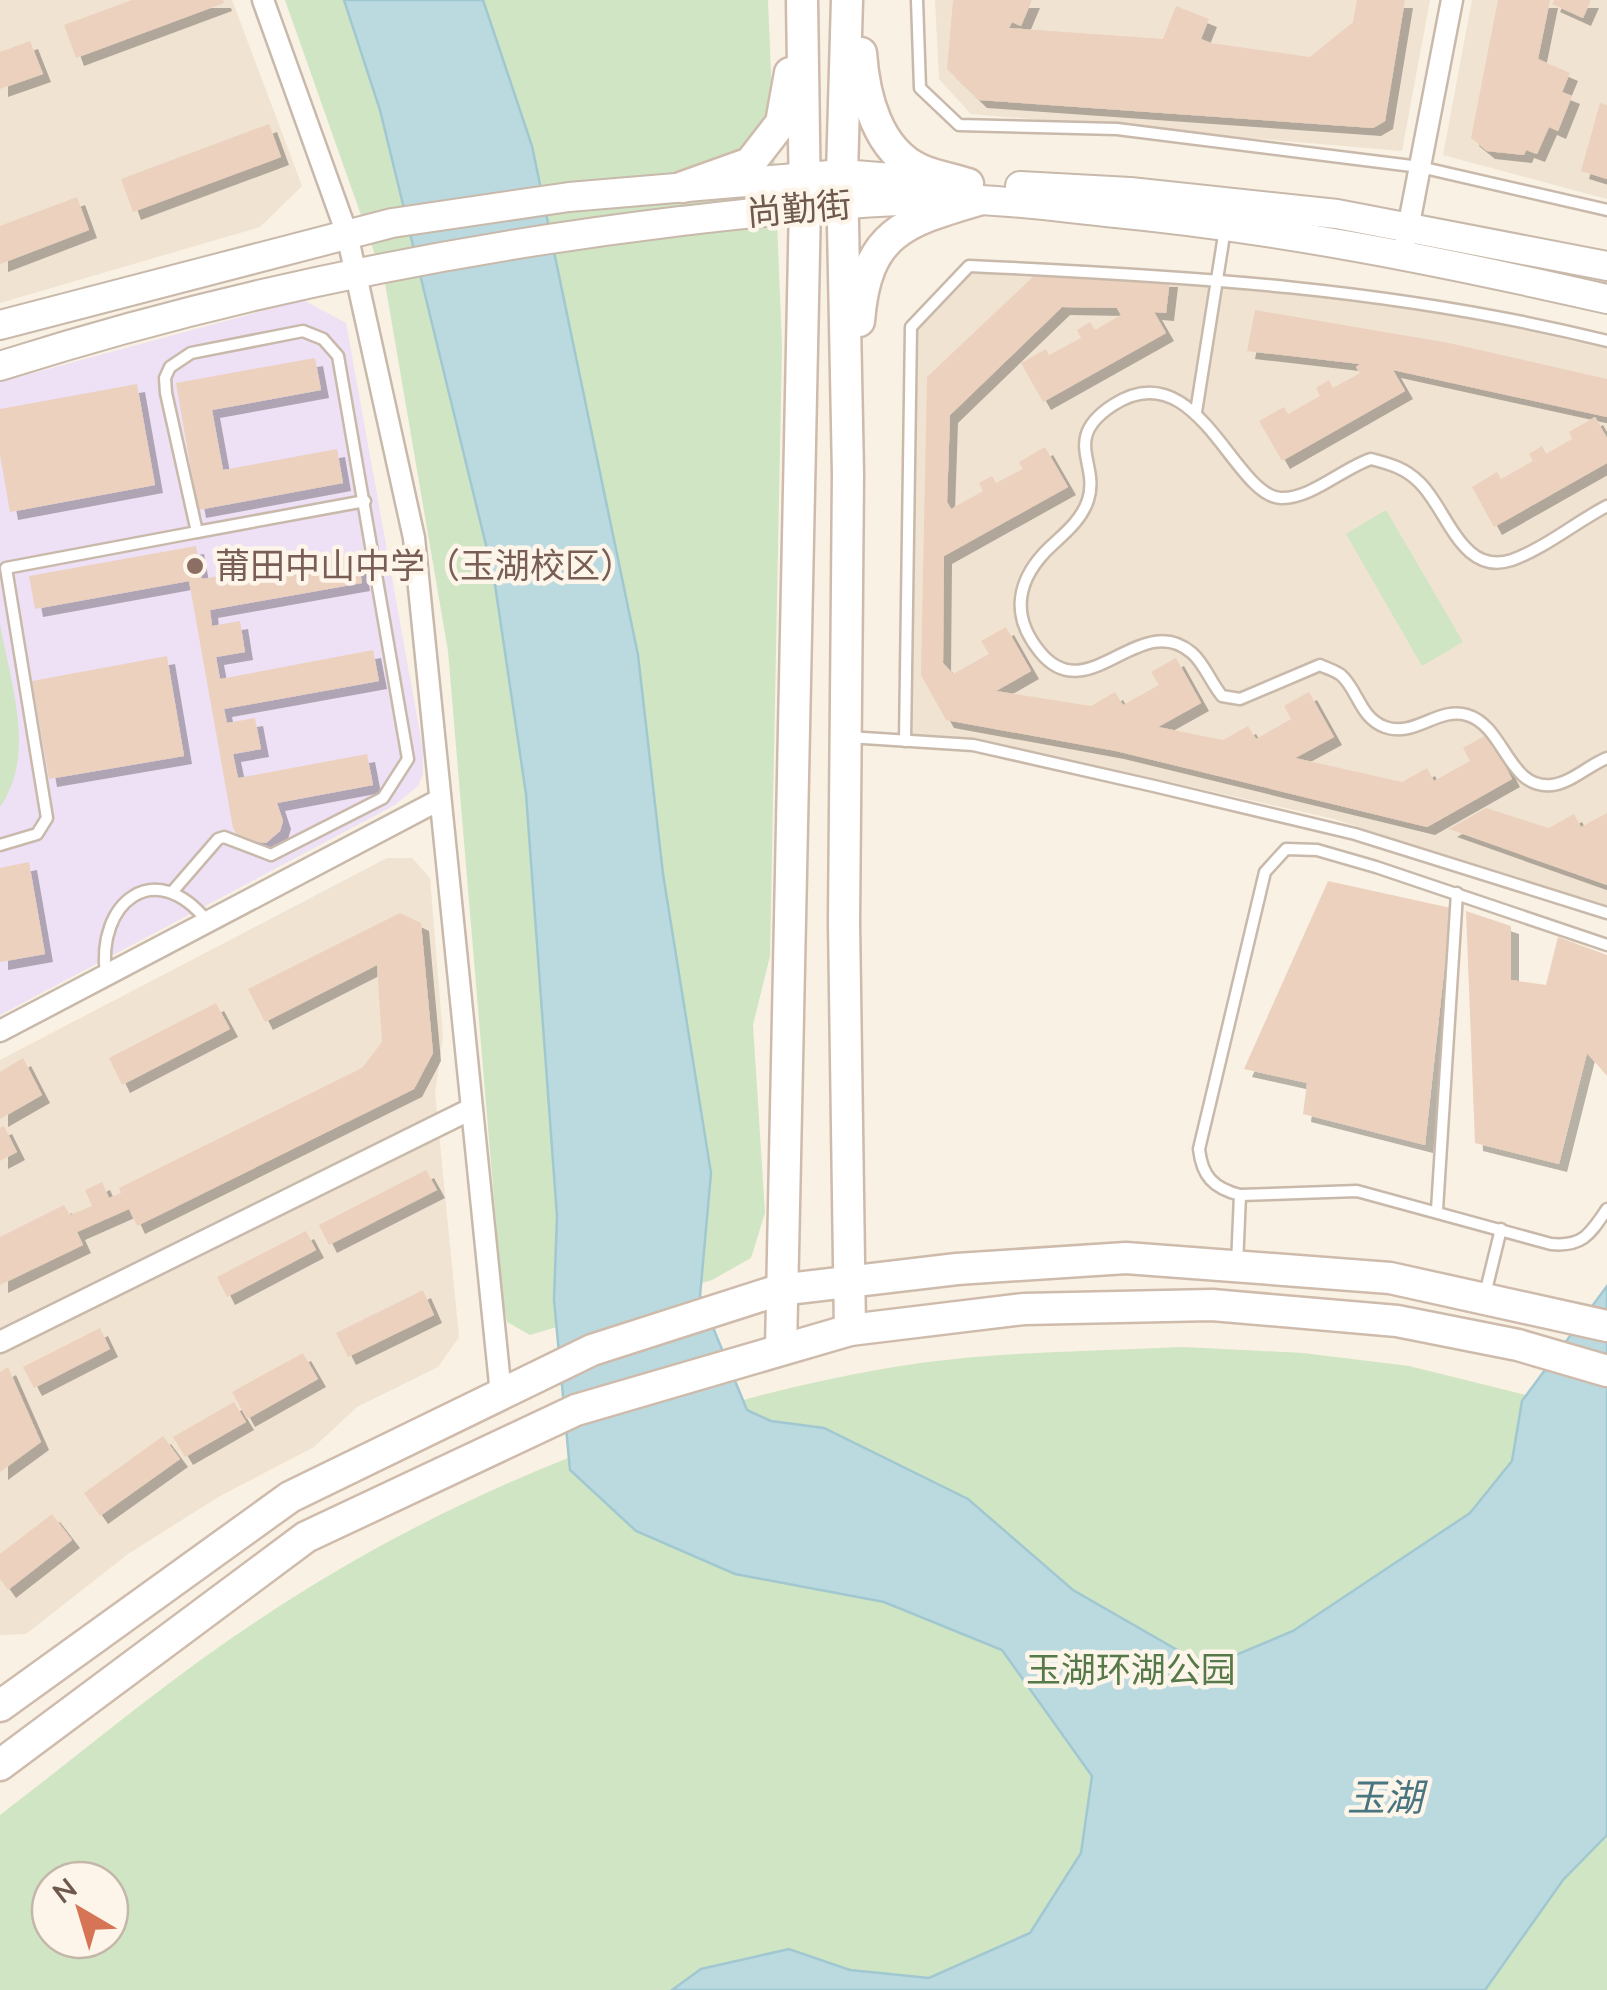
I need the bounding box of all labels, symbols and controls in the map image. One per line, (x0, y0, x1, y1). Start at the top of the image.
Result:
street label: 尚勤街 (745, 182, 853, 237)
place label: 莆田中山中学（玉湖校区） (215, 543, 635, 590)
marker: 莆田中山中学（玉湖校区） (184, 555, 206, 577)
park label: 玉湖环湖公园 (1026, 1647, 1236, 1694)
water label: 玉湖 (1347, 1773, 1428, 1824)
north arrow (30, 1860, 130, 1960)
text: N (45, 1870, 85, 1913)

